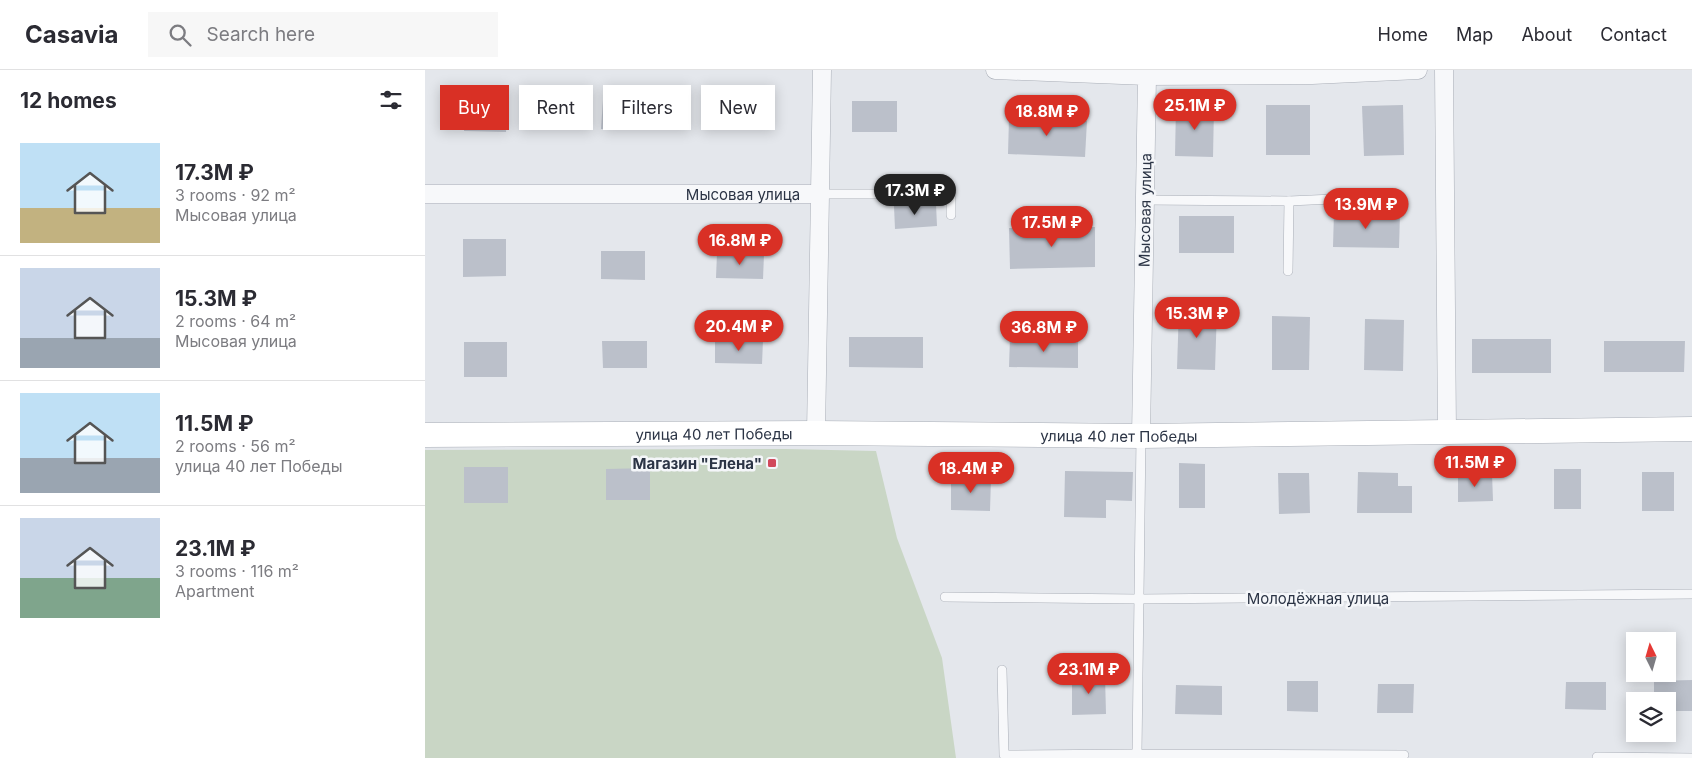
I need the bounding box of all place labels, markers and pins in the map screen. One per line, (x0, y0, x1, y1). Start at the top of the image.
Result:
pin: 25.1M ₽ (1149, 88, 1241, 131)
pin: 18.8M ₽ (1001, 94, 1093, 137)
pin: 17.3M ₽ (869, 174, 961, 216)
pin: 13.9M ₽ (1320, 188, 1412, 230)
pin: 17.5M ₽ (1006, 206, 1098, 248)
pin: 16.8M ₽ (694, 224, 786, 266)
pin: 15.3M ₽ (1151, 296, 1243, 339)
pin: 20.4M ₽ (693, 310, 785, 352)
pin: 36.8M ₽ (998, 310, 1090, 353)
pin: 11.5M ₽ (1429, 446, 1521, 488)
pin: 18.4M ₽ (925, 452, 1017, 494)
place label: Магазин "Елена" (633, 454, 762, 473)
marker: Магазин "Елена" (766, 457, 778, 469)
pin: 23.1M ₽ (1043, 652, 1135, 695)

